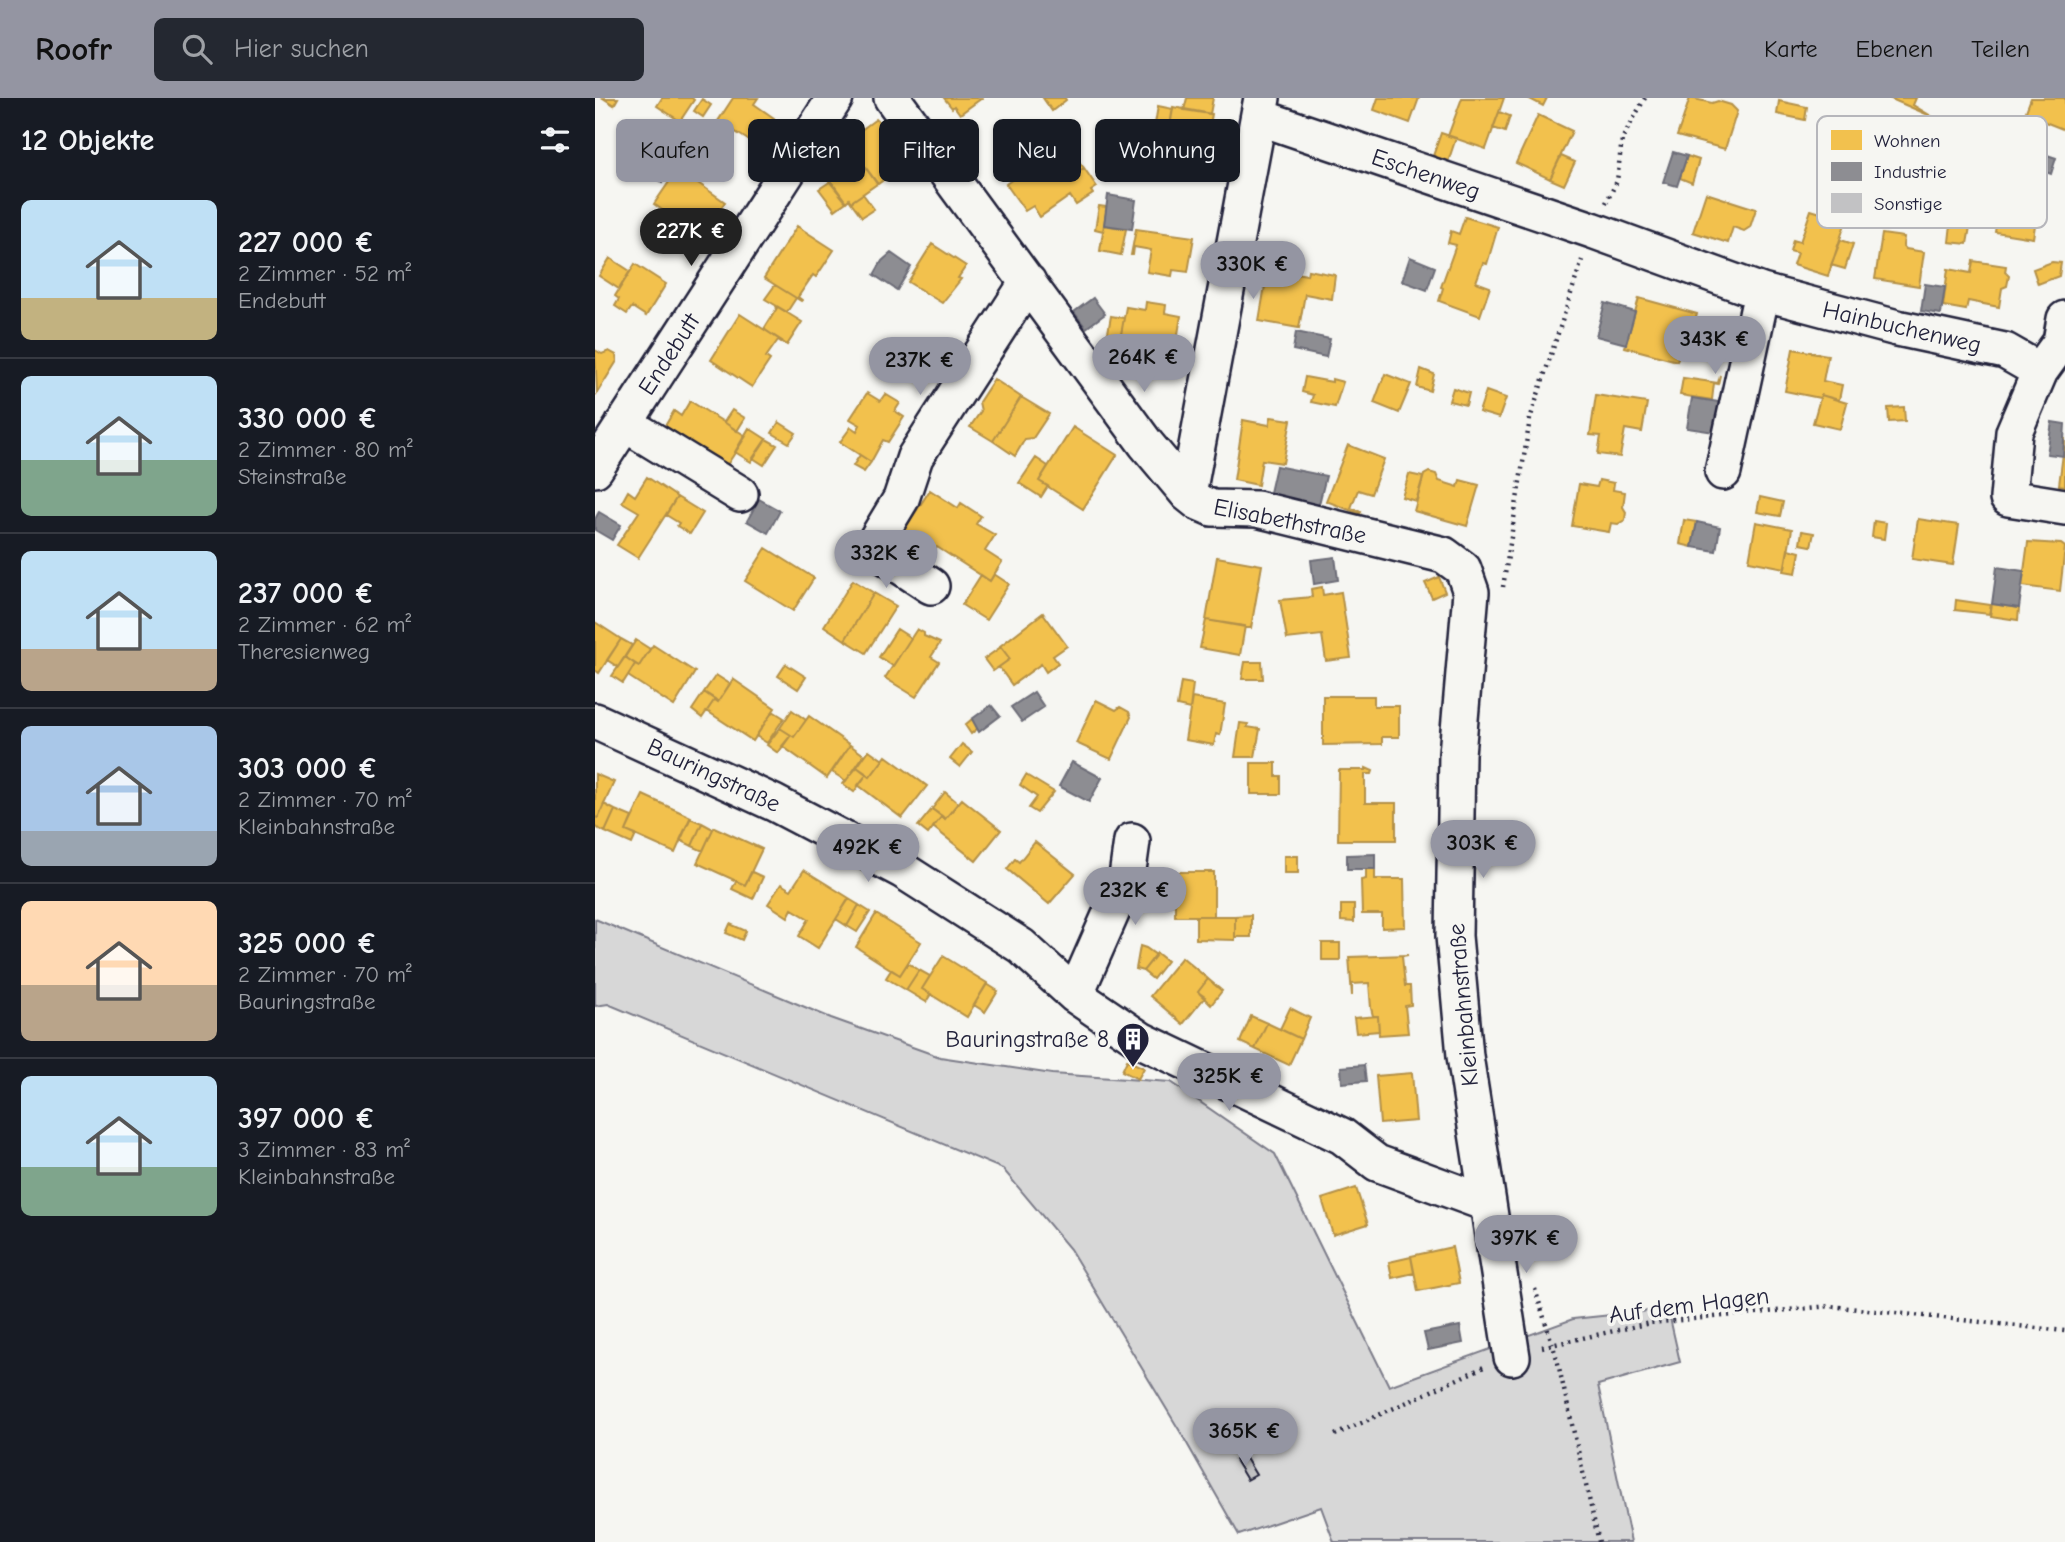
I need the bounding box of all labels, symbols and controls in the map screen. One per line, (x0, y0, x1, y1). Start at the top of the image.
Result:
search box (154, 18, 644, 81)
text: Roofr (35, 30, 112, 68)
icon: search (178, 30, 216, 68)
text: Hier suchen (234, 34, 369, 64)
text: Karte (1764, 35, 1817, 63)
text: Ebenen (1855, 35, 1933, 63)
text: Teilen (1971, 35, 2030, 63)
legend (1817, 116, 2047, 228)
chip: Kaufen (616, 119, 734, 182)
chip: Mieten (748, 119, 865, 182)
chip: Filter (879, 119, 979, 182)
chip: Neu (993, 119, 1081, 182)
chip: Wohnung (1095, 119, 1240, 182)
icon: filters (536, 121, 574, 159)
text: 12 Objekte (21, 123, 154, 158)
text: Wohnen (1874, 130, 1940, 152)
street label: Eschenweg (1368, 142, 1484, 206)
text: Industrie (1874, 161, 1946, 183)
text: Sonstige (1874, 193, 1942, 215)
pin: 227K € (634, 208, 748, 268)
text: 227K € (656, 217, 726, 244)
text: 227 000 € (238, 225, 375, 260)
icon: home (77, 228, 161, 312)
pin: 330K € (1196, 242, 1310, 301)
text: 330K € (1217, 250, 1289, 277)
text: 2 Zimmer · 52 m² (238, 260, 411, 287)
text: Endebutt (238, 287, 326, 314)
street label: Hainbuchenweg (1820, 295, 1984, 359)
street label: Endebutt (632, 307, 706, 400)
pin: 343K € (1658, 316, 1772, 376)
text: 343K € (1680, 325, 1750, 352)
pin: 264K € (1087, 334, 1201, 394)
pin: 237K € (863, 338, 977, 397)
text: 264K € (1108, 343, 1180, 370)
text: 237K € (885, 346, 955, 373)
text: 330 000 € (238, 401, 378, 436)
icon: home (77, 404, 161, 488)
text: 2 Zimmer · 80 m² (238, 436, 413, 463)
text: Steinstraße (238, 463, 346, 490)
street label: Elisabethstraße (1211, 492, 1369, 550)
pin: 332K € (829, 531, 943, 590)
text: 332K € (850, 539, 922, 566)
text: 237 000 € (238, 576, 375, 611)
icon: home (77, 579, 161, 663)
text: 2 Zimmer · 62 m² (238, 611, 411, 638)
text: Theresienweg (238, 638, 370, 665)
street label: Bauringstraße (643, 732, 785, 818)
text: 303 000 € (238, 751, 378, 786)
icon: home (77, 754, 161, 838)
text: 2 Zimmer · 70 m² (238, 786, 412, 813)
text: Kleinbahnstraße (238, 813, 395, 840)
pin: 303K € (1426, 820, 1540, 880)
pin: 492K € (811, 824, 925, 884)
text: 303K € (1447, 829, 1519, 856)
text: 492K € (832, 833, 904, 860)
pin: 232K € (1078, 868, 1192, 927)
text: 232K € (1099, 876, 1171, 903)
street label: Kleinbahnstraße (1442, 922, 1484, 1088)
text: 325 000 € (238, 926, 377, 961)
icon: home (77, 929, 161, 1013)
text: 2 Zimmer · 70 m² (238, 961, 412, 988)
text: Bauringstraße (238, 988, 375, 1015)
building icon: Bauringstraße 8 (1114, 1020, 1152, 1069)
place label: Bauringstraße 8 (945, 1025, 1109, 1053)
pin: 325K € (1172, 1054, 1286, 1113)
text: 325K € (1193, 1062, 1265, 1089)
text: 397 000 € (238, 1101, 376, 1136)
icon: home (77, 1104, 161, 1188)
text: 3 Zimmer · 83 m² (238, 1136, 410, 1163)
text: Kleinbahnstraße (238, 1163, 395, 1190)
pin: 397K € (1469, 1216, 1583, 1275)
text: 397K € (1491, 1224, 1561, 1251)
street label: Auf dem Hagen (1607, 1281, 1771, 1329)
pin: 365K € (1188, 1408, 1302, 1468)
text: 365K € (1209, 1417, 1281, 1444)

